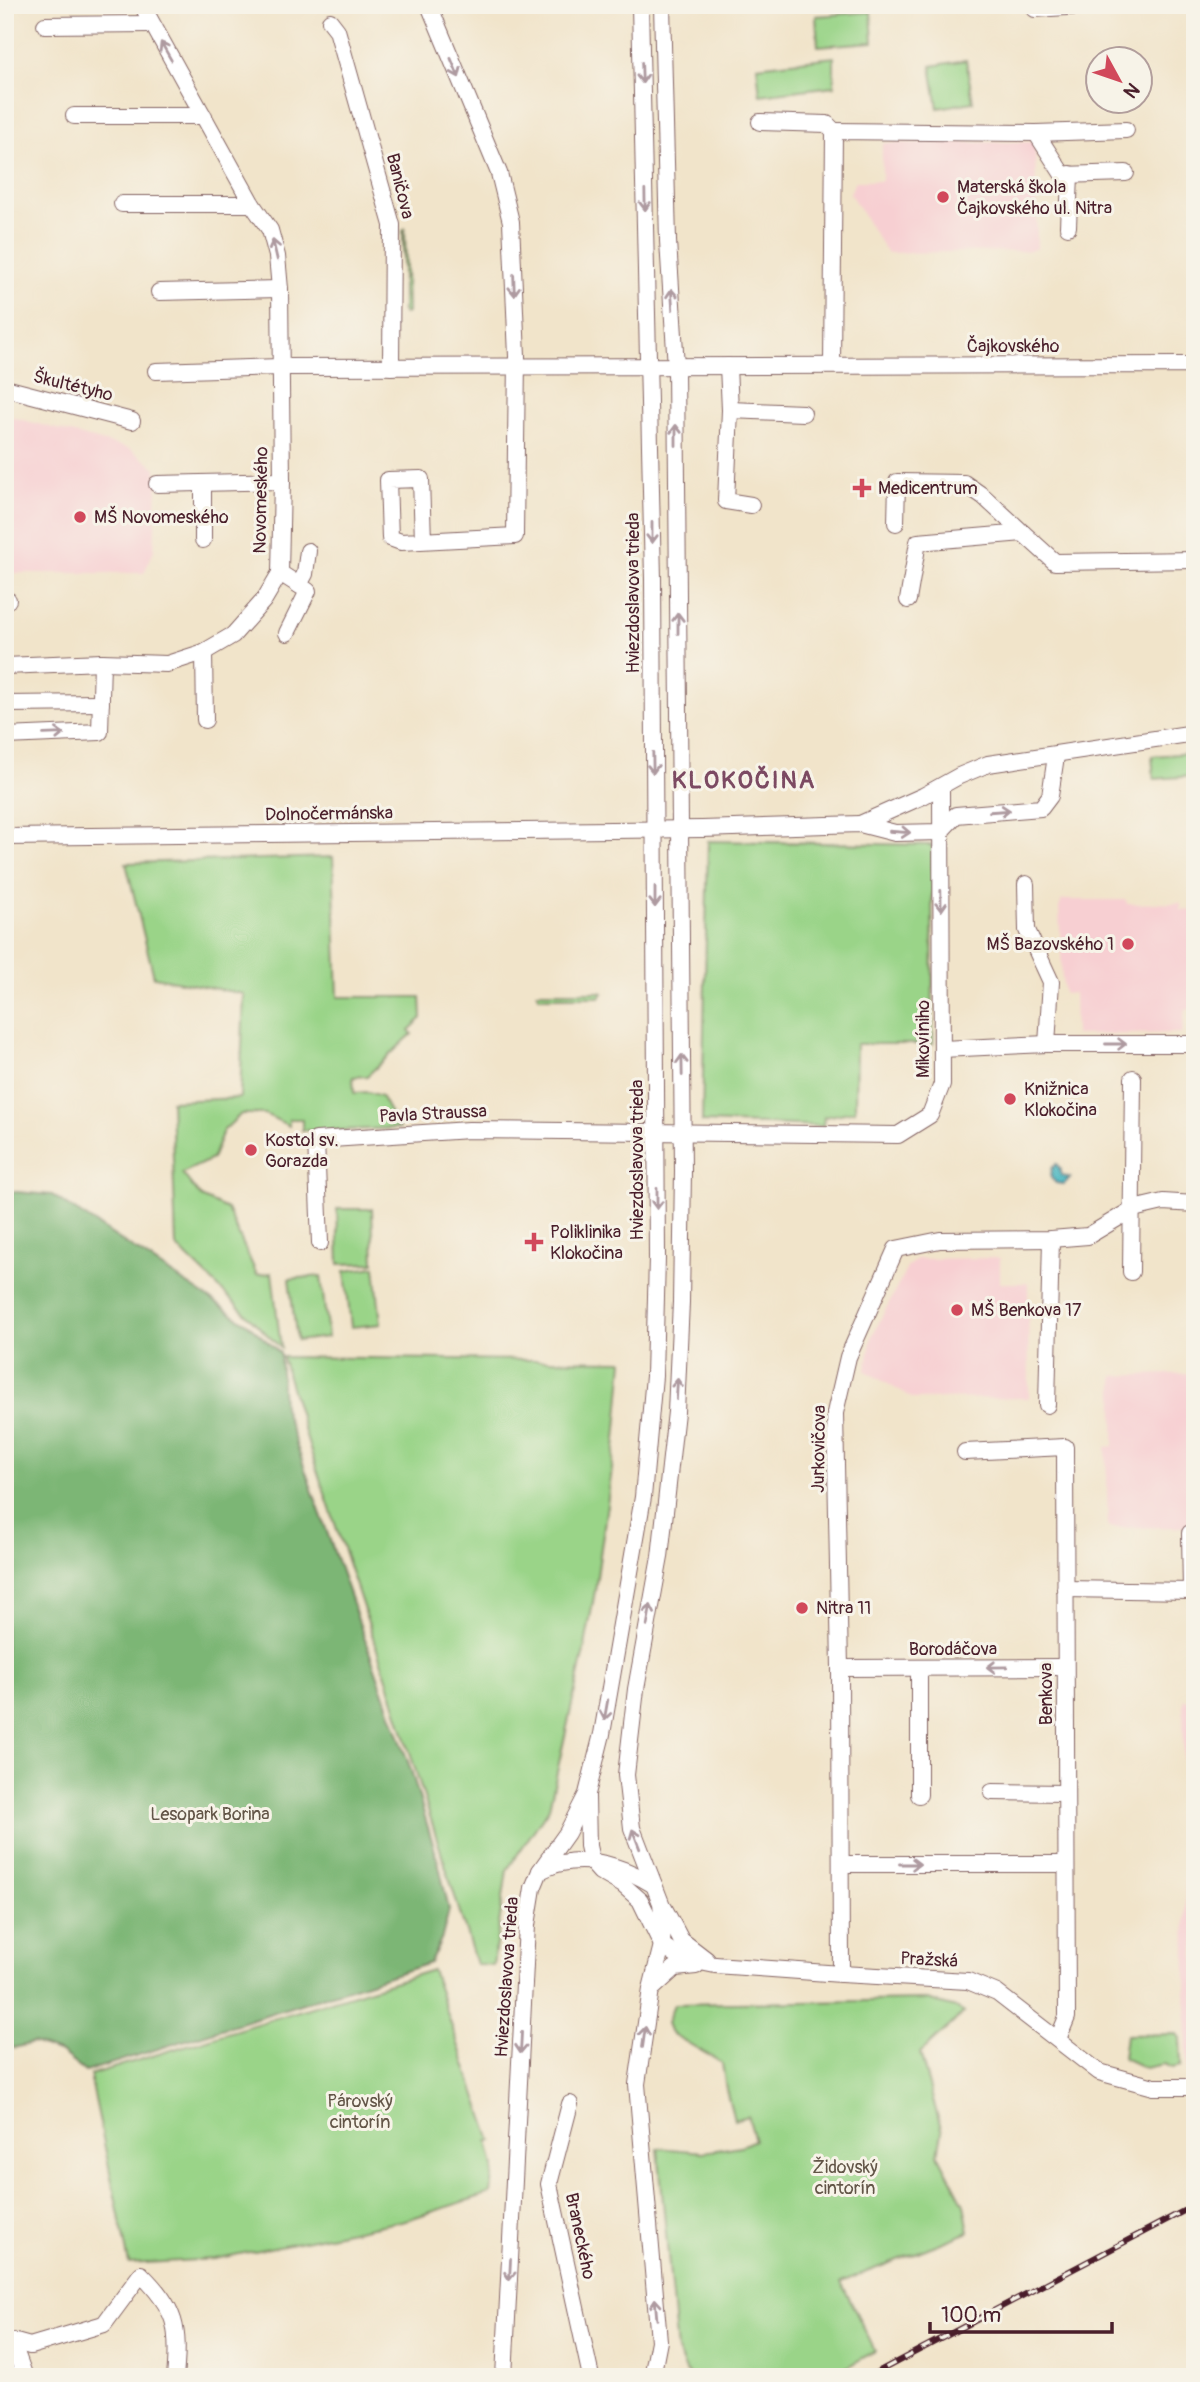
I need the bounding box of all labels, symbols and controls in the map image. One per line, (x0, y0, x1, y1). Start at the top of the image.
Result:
one-way arrow (159, 42, 173, 62)
north arrow (1084, 46, 1154, 116)
one-way arrow (449, 57, 462, 78)
one-way arrow (636, 61, 649, 84)
text: N (1118, 78, 1145, 103)
street label: Baničova (381, 151, 419, 221)
place label: Materská škola Čajkovského ul. Nitra (957, 176, 1112, 220)
one-way arrow (638, 188, 652, 211)
marker: Materská škola Čajkovského ul. Nitra (935, 189, 951, 205)
one-way arrow (268, 239, 281, 262)
one-way arrow (507, 274, 520, 297)
one-way arrow (665, 288, 678, 311)
street label: Čajkovského (967, 335, 1060, 358)
street label: Škultétyho (31, 364, 116, 407)
one-way arrow (670, 424, 683, 447)
street label: Novomeského (249, 446, 273, 554)
place label: Medicentrum (878, 477, 978, 500)
marker: Medicentrum (852, 478, 872, 498)
place label: MŠ Novomeského (94, 505, 229, 529)
marker: MŠ Novomeského (72, 509, 88, 525)
street label: Hviezdoslavova trieda (622, 513, 645, 673)
one-way arrow (645, 521, 659, 544)
one-way arrow (671, 612, 685, 635)
one-way arrow (42, 727, 65, 740)
one-way arrow (646, 751, 660, 774)
district label: KLOKOČINA (672, 765, 816, 795)
street label: Dolnočermánska (265, 801, 393, 827)
one-way arrow (989, 804, 1011, 817)
one-way arrow (888, 826, 911, 839)
one-way arrow (648, 885, 661, 908)
one-way arrow (935, 889, 948, 912)
place label: MŠ Bazovského 1 (987, 932, 1114, 956)
marker: MŠ Bazovského 1 (1120, 936, 1136, 952)
street label: Mikovíniho (912, 1000, 935, 1078)
one-way arrow (1104, 1037, 1127, 1051)
one-way arrow (675, 1054, 689, 1077)
place label: Knižnica Klokočina (1024, 1078, 1097, 1122)
street label: Hviezdoslavova trieda (626, 1080, 649, 1240)
marker: Knižnica Klokočina (1002, 1091, 1018, 1107)
street label: Pavla Straussa (378, 1100, 488, 1128)
place label: Kostol sv. Gorazda (265, 1129, 339, 1173)
marker: Kostol sv. Gorazda (243, 1142, 259, 1158)
one-way arrow (650, 1188, 664, 1211)
place label: Poliklinika Klokočina (550, 1221, 623, 1265)
marker: Poliklinika Klokočina (524, 1232, 544, 1252)
place label: MŠ Benkova 17 (971, 1298, 1082, 1322)
marker: MŠ Benkova 17 (949, 1302, 965, 1318)
one-way arrow (671, 1378, 684, 1401)
street label: Jurkovičova (807, 1405, 831, 1493)
place label: Nitra 11 (816, 1597, 871, 1620)
marker: Nitra 11 (794, 1600, 810, 1616)
one-way arrow (643, 1604, 656, 1627)
street label: Borodáčova (909, 1638, 997, 1661)
one-way arrow (986, 1661, 1009, 1674)
street label: Benkova (1035, 1663, 1058, 1725)
one-way arrow (599, 1698, 612, 1721)
park label: Lesopark Borina (150, 1803, 270, 1826)
one-way arrow (629, 1829, 642, 1851)
one-way arrow (898, 1857, 921, 1871)
street label: Hviezdoslavova trieda (490, 1896, 524, 2058)
street label: Pražská (900, 1947, 958, 1973)
one-way arrow (638, 2026, 651, 2049)
one-way arrow (515, 2031, 528, 2054)
park label: Párovský cintorín (327, 2090, 393, 2134)
park label: Židovský cintorín (812, 2156, 878, 2200)
street label: Braneckého (560, 2191, 600, 2282)
one-way arrow (503, 2258, 516, 2281)
scale bar (930, 2291, 1112, 2335)
one-way arrow (649, 2298, 662, 2321)
text: 100 m (941, 2302, 1001, 2329)

